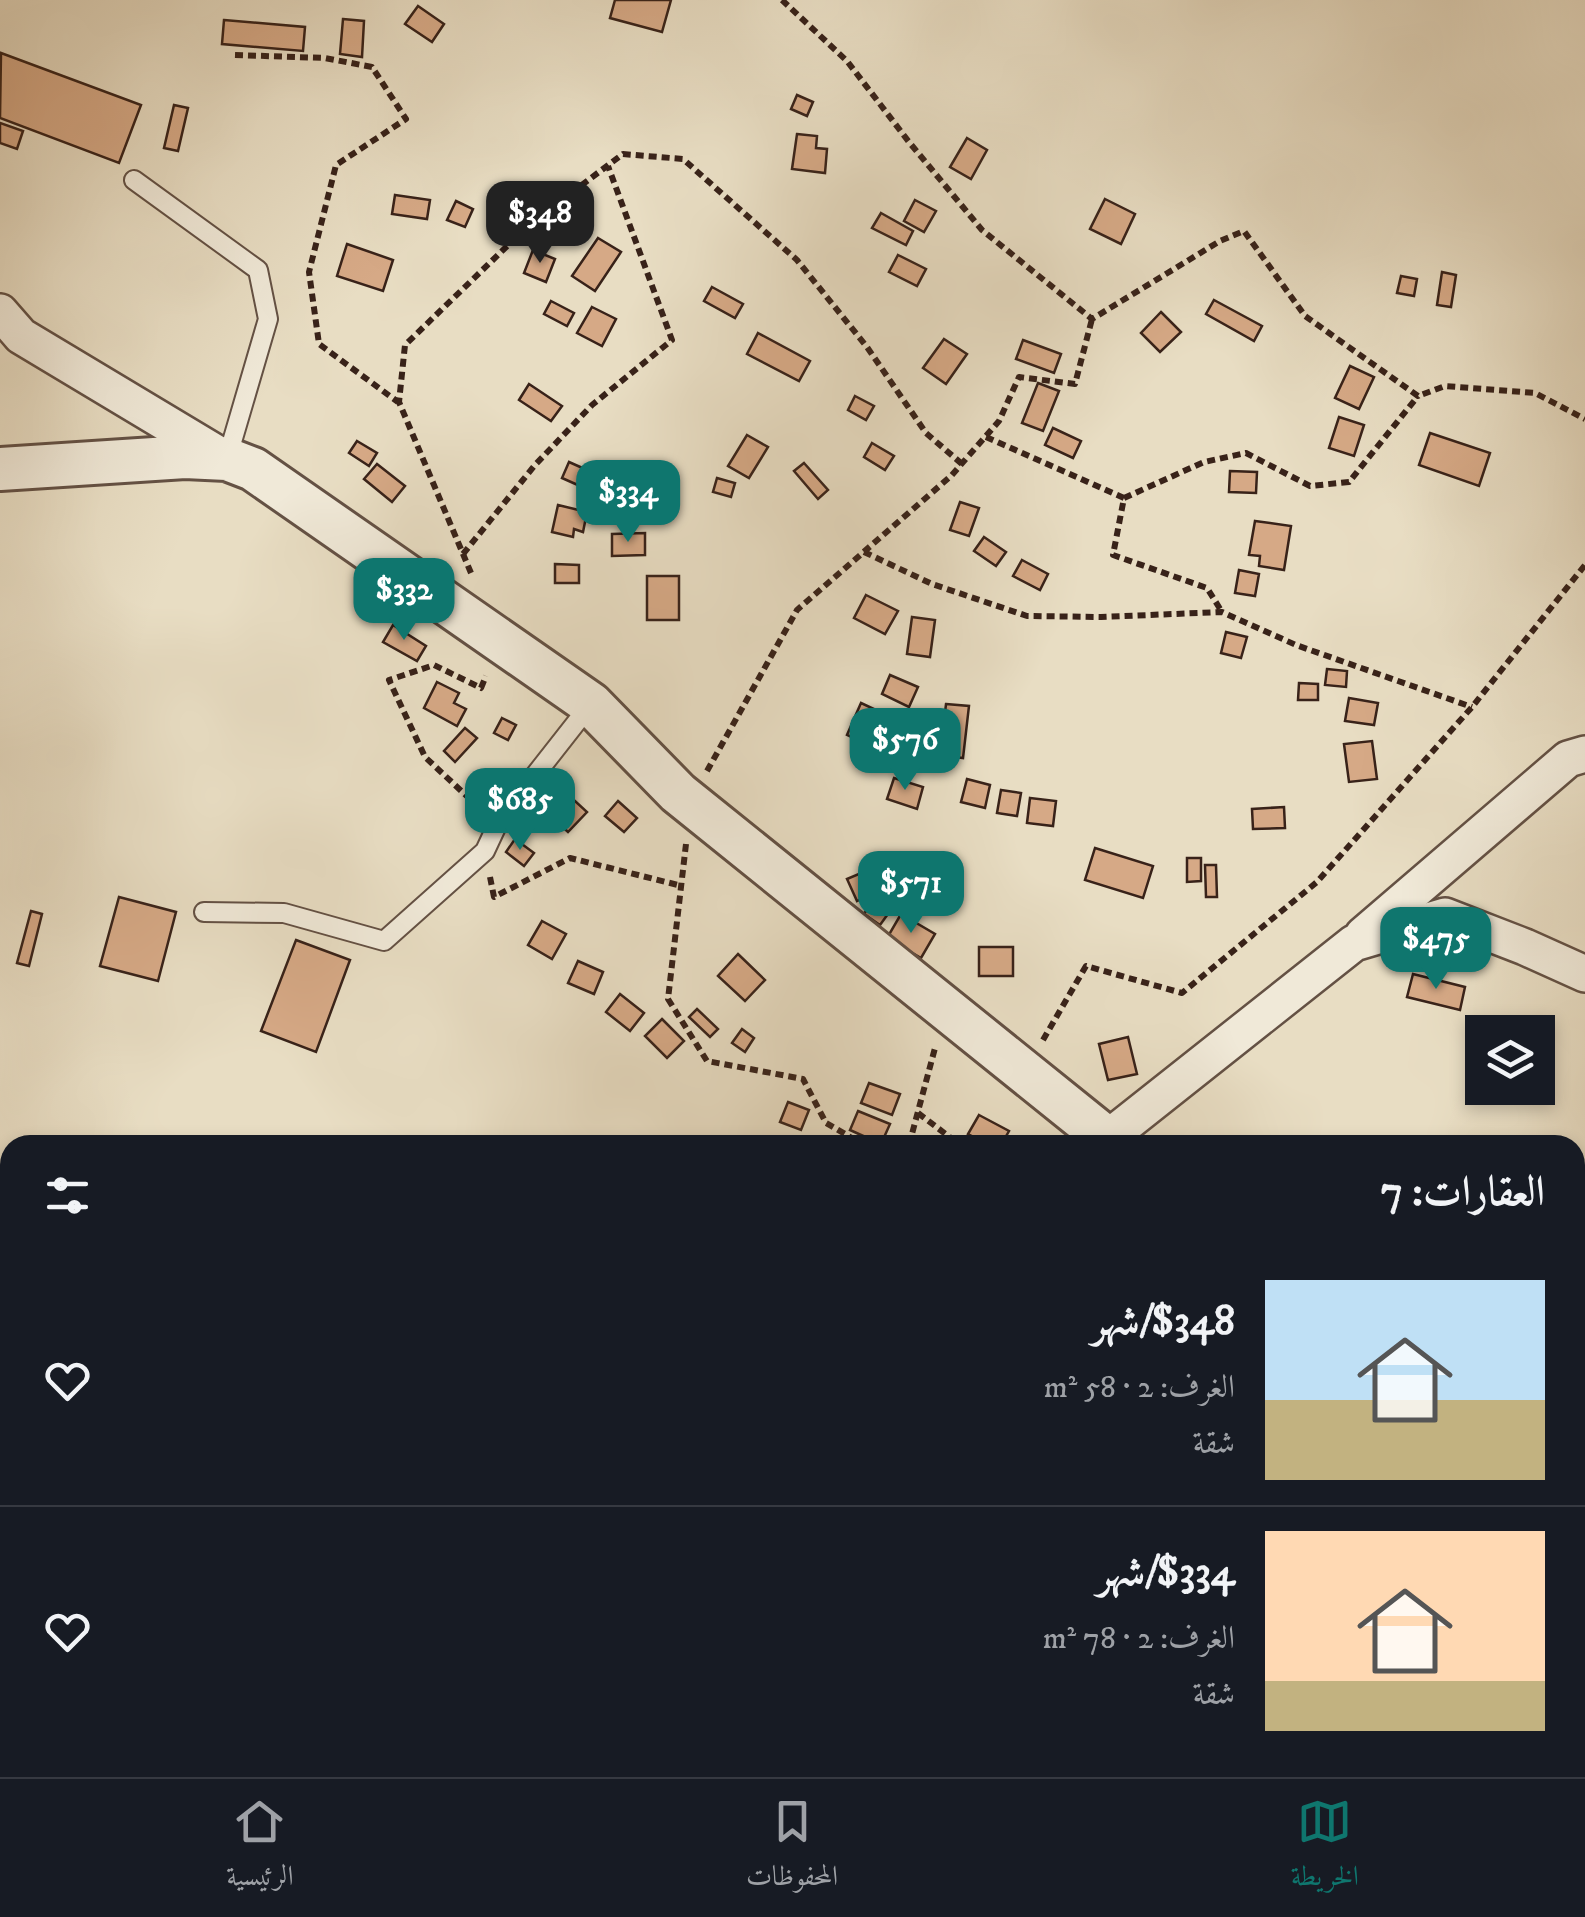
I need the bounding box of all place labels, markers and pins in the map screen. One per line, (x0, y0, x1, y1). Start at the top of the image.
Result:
pin: $348 (481, 181, 599, 266)
pin: $334 (569, 460, 687, 545)
pin: $332 (345, 558, 463, 643)
pin: $576 (846, 708, 964, 793)
pin: $685 (461, 768, 579, 853)
pin: $571 (852, 851, 970, 936)
pin: $475 (1377, 907, 1495, 992)

